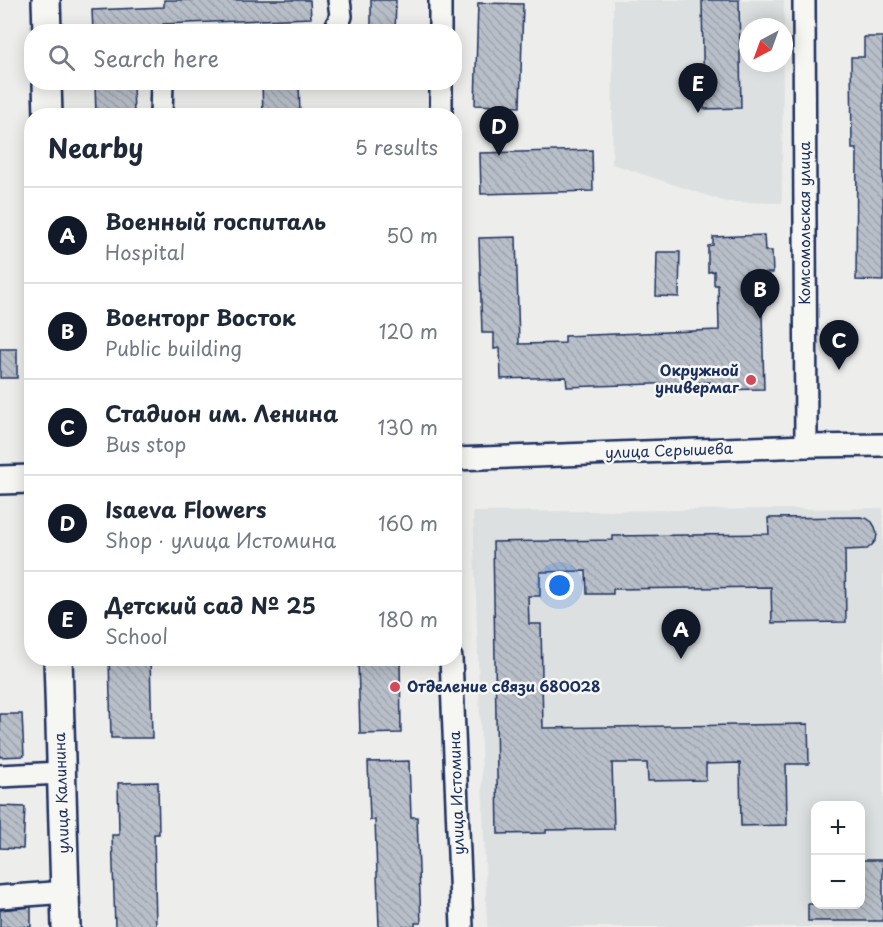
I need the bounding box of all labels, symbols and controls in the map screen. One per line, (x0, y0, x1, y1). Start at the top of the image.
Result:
north arrow (739, 18, 793, 72)
search box (24, 24, 462, 90)
icon: search (45, 41, 78, 74)
text: Search here (93, 41, 219, 74)
pin: E (678, 63, 718, 113)
pin: D (480, 106, 518, 156)
text: Nearby (48, 128, 143, 167)
text: 5 results (355, 132, 438, 162)
street label: Комсомольская улица (792, 141, 815, 305)
text: Военный госпиталь (105, 204, 326, 237)
text: A (60, 220, 75, 250)
text: 50 m (386, 220, 438, 250)
text: Hospital (105, 237, 185, 267)
pin: B (740, 270, 780, 319)
text: Военторг Восток (105, 300, 296, 333)
text: B (61, 316, 74, 346)
text: 120 m (379, 316, 438, 346)
pin: C (820, 320, 858, 370)
text: Public building (105, 333, 242, 363)
place label: Окружной универмаг (655, 358, 740, 398)
marker: Окружной универмаг (744, 373, 758, 387)
text: Стадион им. Ленина (105, 396, 338, 429)
text: C (60, 412, 75, 442)
text: 130 m (378, 412, 438, 442)
text: Bus stop (105, 429, 186, 459)
street label: улица Серышева (605, 436, 734, 463)
text: Isaeva Flowers (105, 492, 267, 525)
text: D (60, 508, 75, 538)
text: 160 m (378, 508, 438, 538)
text: Shop · улица Истомина (105, 525, 336, 555)
your location (545, 571, 574, 600)
text: Детский сад № 25 (105, 588, 316, 621)
text: E (61, 604, 74, 634)
text: 180 m (378, 604, 438, 634)
pin: A (662, 610, 700, 659)
text: School (105, 621, 168, 651)
place label: Отделение связи 680028 (407, 674, 600, 697)
marker: Отделение связи 680028 (388, 680, 402, 694)
street label: улица Истомина (442, 730, 469, 855)
street label: улица Калинина (47, 732, 74, 854)
map controls (811, 801, 865, 909)
button: + (811, 801, 865, 855)
button: − (811, 855, 865, 909)

